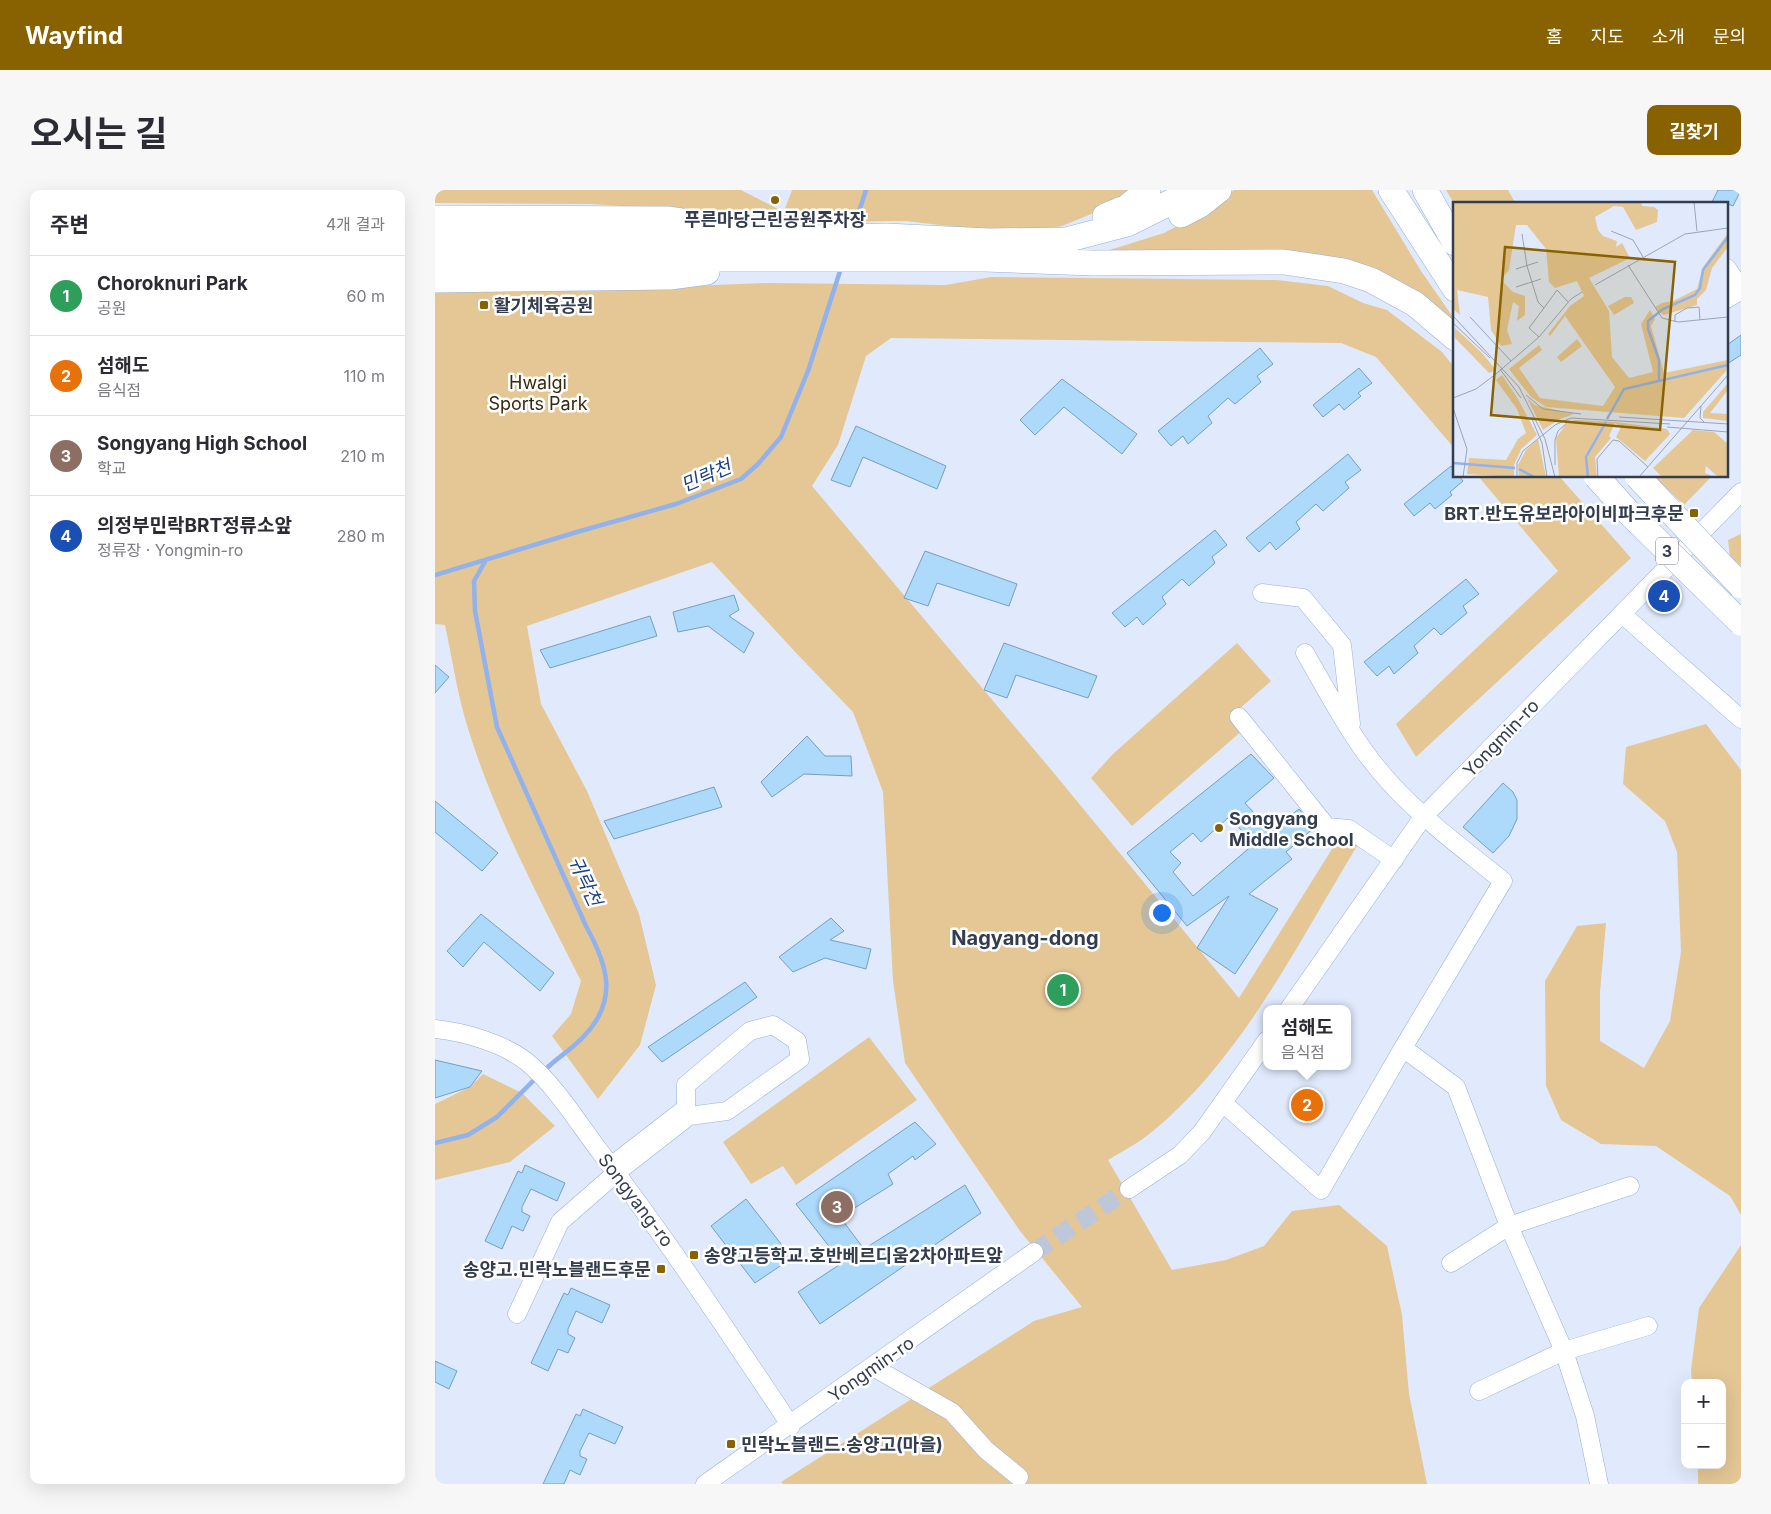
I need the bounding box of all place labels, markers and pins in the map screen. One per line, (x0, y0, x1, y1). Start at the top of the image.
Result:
marker: 푸른마당근린공원주차장 (769, 194, 781, 206)
place label: 푸른마당근린공원주차장 (684, 209, 867, 230)
place label: 활기체육공원 (494, 295, 593, 316)
marker: 활기체육공원 (478, 299, 490, 311)
place label: BRT.반도유보라아이비파크후문 (1444, 503, 1684, 524)
marker: BRT.반도유보라아이비파크후문 (1688, 507, 1700, 519)
pin: 4 (1648, 577, 1680, 615)
place label: Songyang Middle School (1229, 808, 1354, 850)
marker: Songyang Middle School (1213, 822, 1225, 834)
pin: 1 (1047, 971, 1079, 1009)
pin: 2 (1291, 1086, 1323, 1124)
pin: 3 (821, 1188, 853, 1226)
place label: 송양고등학교.호반베르디움2차아파트앞 (704, 1245, 1003, 1266)
marker: 송양고등학교.호반베르디움2차아파트앞 (688, 1249, 700, 1261)
place label: 송양고.민락노블랜드후문 (463, 1259, 651, 1280)
marker: 송양고.민락노블랜드후문 (655, 1263, 667, 1275)
place label: 민락노블랜드.송양고(마을) (741, 1434, 943, 1455)
marker: 민락노블랜드.송양고(마을) (725, 1438, 737, 1450)

